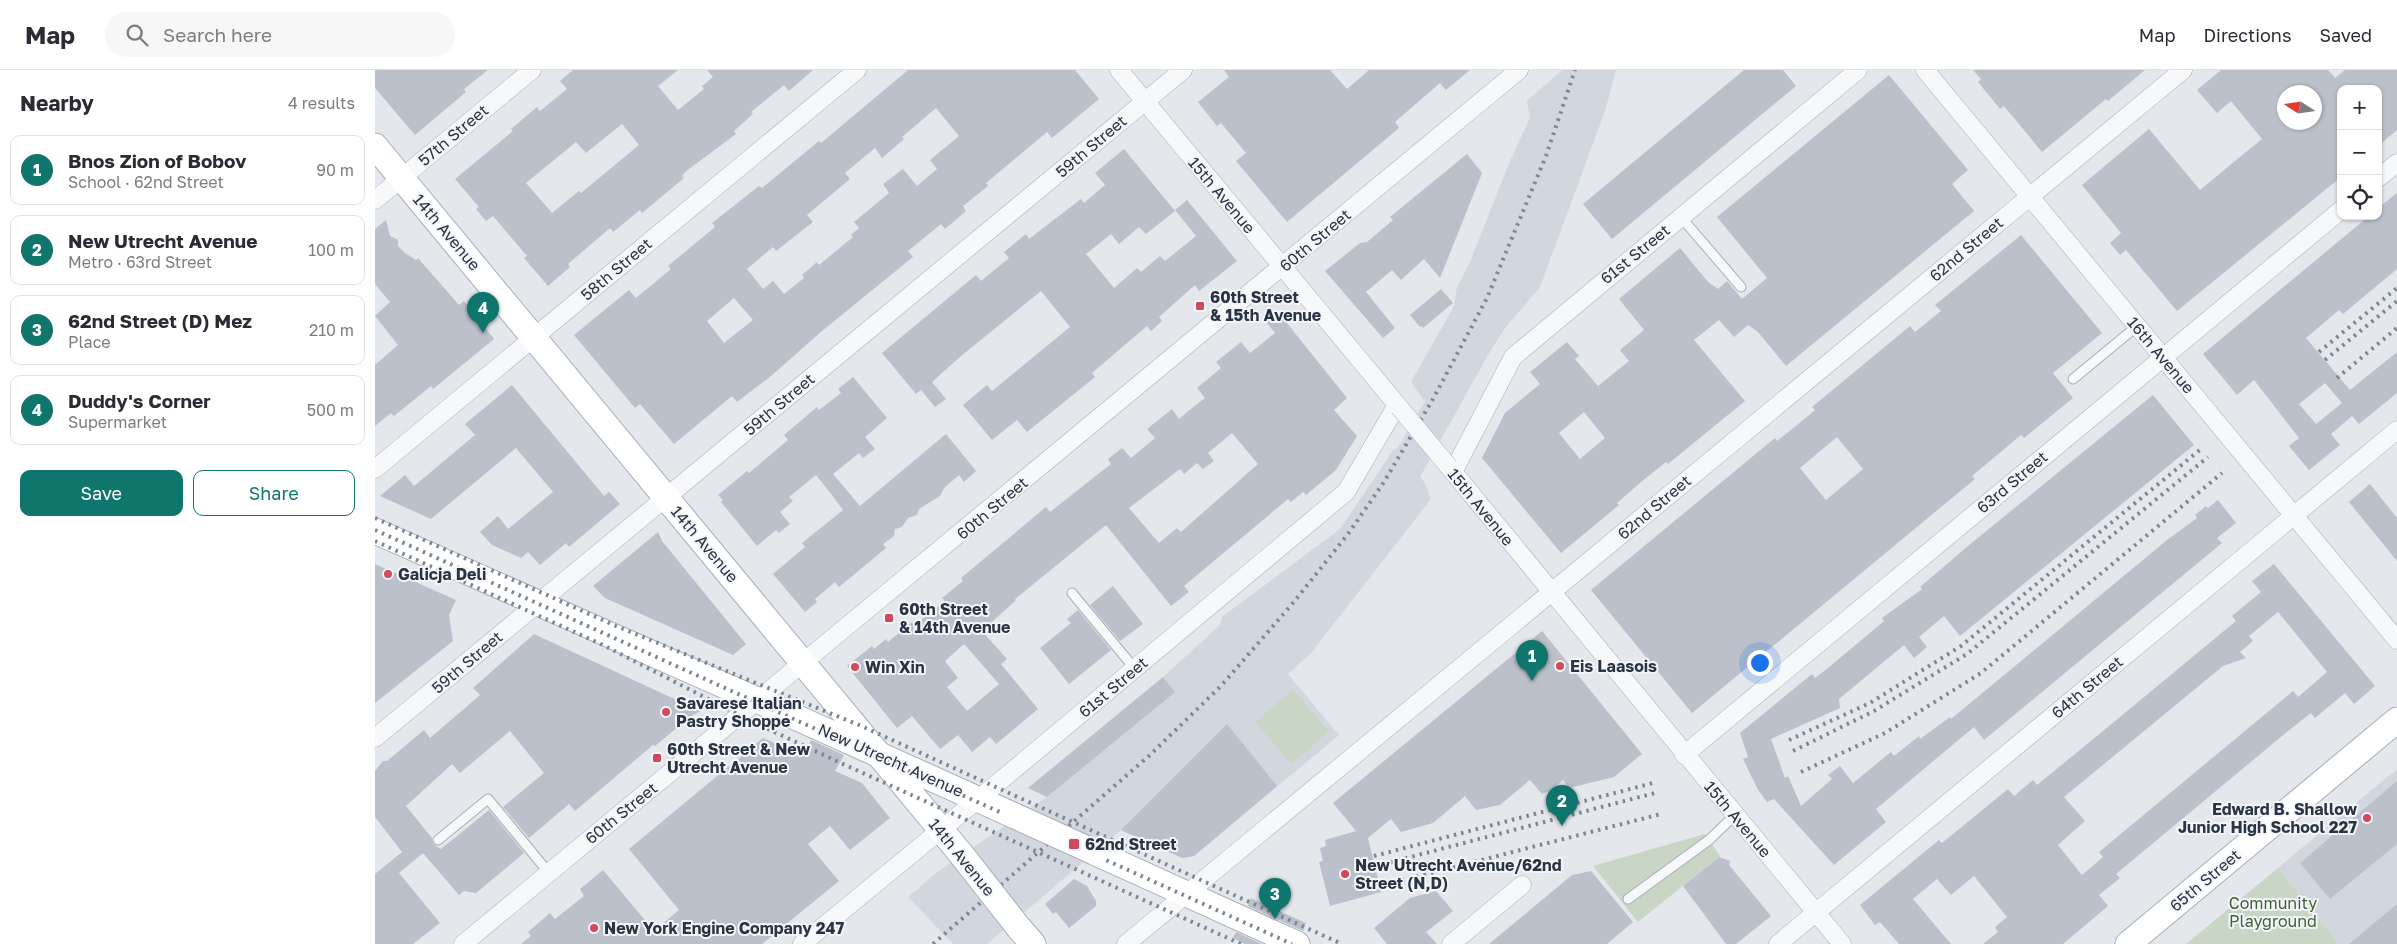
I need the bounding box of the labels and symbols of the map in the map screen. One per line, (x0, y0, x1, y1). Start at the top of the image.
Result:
north arrow (2277, 85, 2322, 130)
street label: 57th Street (414, 100, 492, 170)
street label: 59th Street (1051, 111, 1131, 181)
street label: 15th Avenue (1184, 153, 1260, 237)
street label: 14th Avenue (409, 189, 485, 275)
street label: 60th Street (1275, 204, 1355, 276)
street label: 62nd Street (1925, 212, 2007, 286)
street label: 61st Street (1596, 220, 1674, 288)
street label: 58th Street (576, 233, 656, 305)
place label: 60th Street & 15th Avenue (1210, 287, 1321, 325)
pin: 4 (467, 292, 499, 333)
marker: 60th Street & 15th Avenue (1194, 300, 1206, 312)
street label: 16th Avenue (2123, 313, 2199, 397)
street label: 59th Street (739, 369, 819, 439)
street label: 63rd Street (1973, 447, 2051, 517)
street label: 15th Avenue (1444, 464, 1518, 550)
street label: 62nd Street (1613, 470, 1695, 544)
street label: 60th Street (952, 472, 1032, 544)
street label: 14th Avenue (667, 501, 743, 587)
place label: Galicja Deli (398, 564, 486, 584)
marker: Galicja Deli (382, 568, 394, 580)
place label: 60th Street & 14th Avenue (899, 599, 1011, 637)
marker: 60th Street & 14th Avenue (883, 612, 895, 624)
street label: 59th Street (427, 627, 507, 697)
pin: 1 (1516, 640, 1548, 681)
your location (1747, 650, 1773, 676)
street label: 64th Street (2047, 651, 2127, 723)
street label: 61st Street (1075, 652, 1151, 722)
place label: Eis Laasois (1570, 656, 1657, 676)
place label: Win Xin (865, 657, 925, 677)
marker: Eis Laasois (1554, 660, 1566, 672)
marker: Win Xin (849, 661, 861, 673)
place label: Savarese Italian Pastry Shoppe (676, 693, 802, 731)
marker: Savarese Italian Pastry Shoppe (660, 706, 672, 718)
street label: New Utrecht Avenue (815, 719, 967, 801)
place label: 60th Street & New Utrecht Avenue (667, 739, 811, 777)
marker: 60th Street & New Utrecht Avenue (651, 752, 663, 764)
street label: 15th Avenue (1700, 777, 1776, 861)
street label: 60th Street (581, 778, 661, 848)
pin: 2 (1546, 785, 1578, 826)
place label: Edward B. Shallow Junior High School 227 (2178, 799, 2358, 837)
marker: Edward B. Shallow Junior High School 227 (2361, 812, 2373, 824)
street label: 14th Avenue (925, 814, 999, 900)
place label: 62nd Street (1085, 834, 1177, 854)
marker: 62nd Street (1067, 837, 1081, 851)
street label: 65th Street (2165, 845, 2245, 915)
place label: New Utrecht Avenue/62nd Street (N,D) (1355, 855, 1562, 893)
marker: New Utrecht Avenue/62nd Street (N,D) (1339, 868, 1351, 880)
pin: 3 (1259, 878, 1291, 919)
park label: Community Playground (2229, 893, 2317, 931)
place label: New York Engine Company 247 (604, 918, 845, 938)
marker: New York Engine Company 247 (588, 922, 600, 934)

